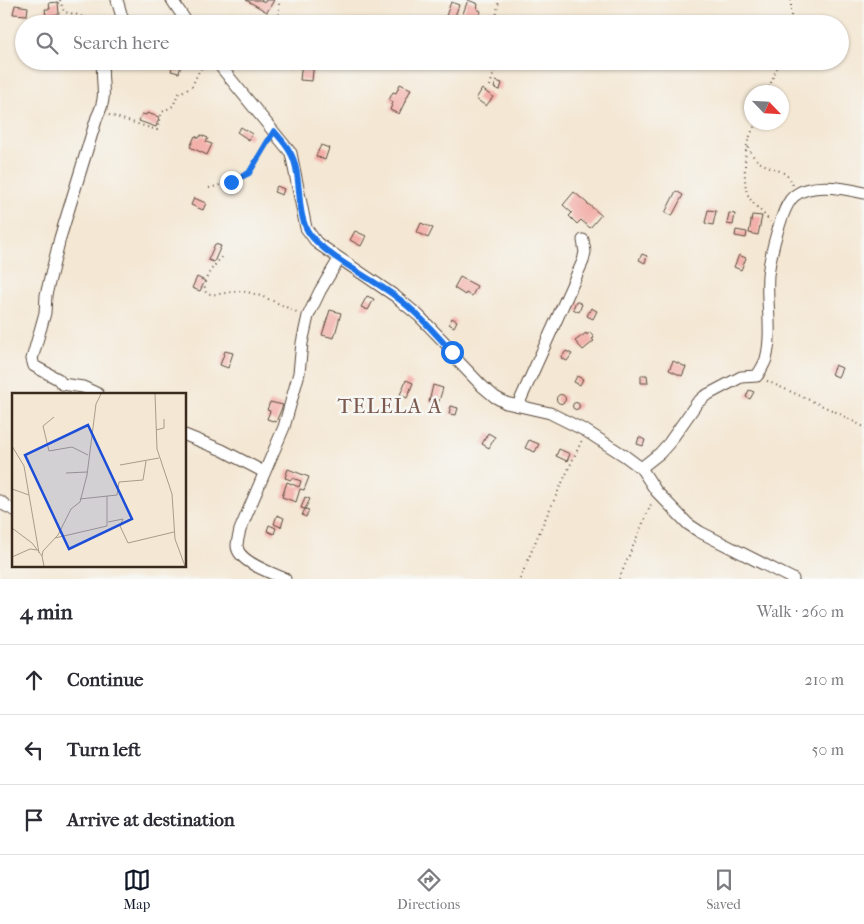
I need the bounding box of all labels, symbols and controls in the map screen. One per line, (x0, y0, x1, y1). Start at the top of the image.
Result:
search box (15, 15, 849, 70)
icon: search (33, 29, 61, 57)
text: Search here (73, 32, 169, 54)
north arrow (744, 85, 789, 130)
route end (220, 171, 243, 194)
route start (441, 341, 464, 364)
inset map (12, 393, 186, 566)
district label: TELELA A (337, 394, 443, 418)
text: 4 min (20, 600, 73, 624)
text: Walk · 260 m (757, 602, 844, 621)
icon: ahead (20, 666, 48, 694)
text: Continue (67, 669, 143, 691)
text: 210 m (805, 670, 844, 689)
icon: left (20, 736, 48, 764)
text: Turn left (67, 739, 141, 761)
text: 50 m (812, 740, 844, 759)
icon: arrive (20, 806, 48, 834)
text: Arrive at destination (67, 809, 235, 831)
tab: Map (123, 866, 151, 913)
tab: Directions (397, 866, 460, 913)
tab: Saved (706, 866, 741, 913)

